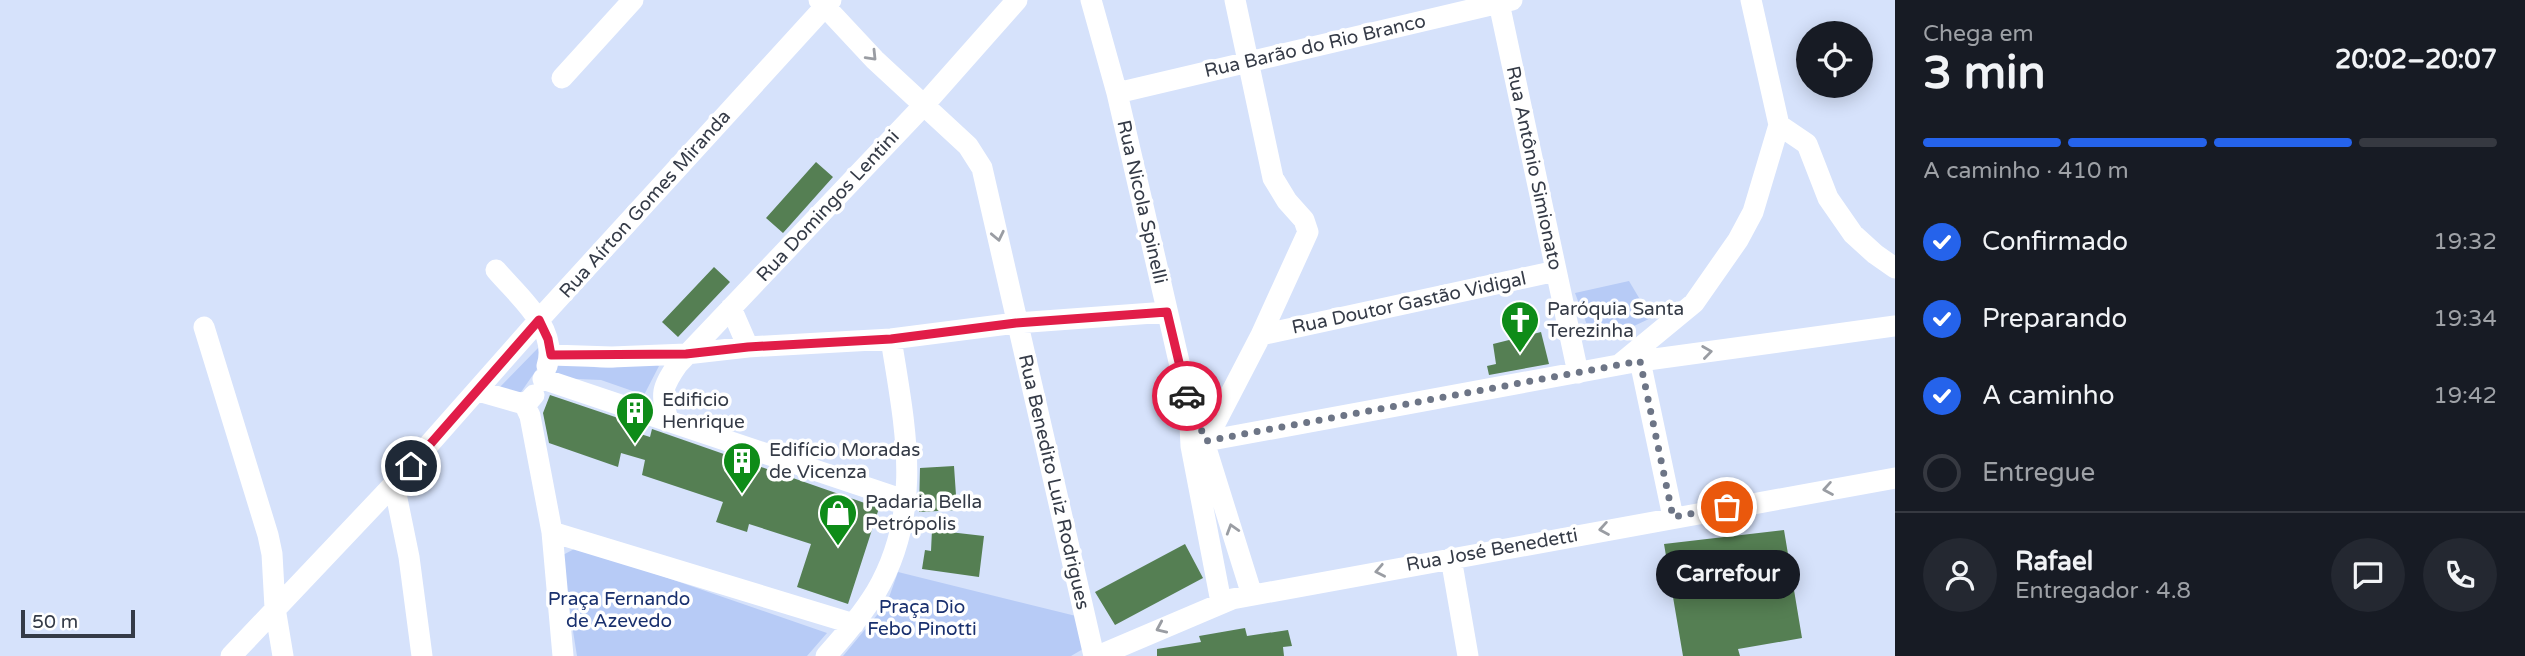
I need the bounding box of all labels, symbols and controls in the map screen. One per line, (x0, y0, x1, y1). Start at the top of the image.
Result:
street label: Rua Barão do Rio Branco (1202, 10, 1428, 82)
text: Chega em (1923, 20, 2034, 48)
map controls (1796, 21, 1873, 98)
button: locate (1796, 21, 1873, 98)
text: 20:02–20:07 (2335, 44, 2497, 75)
text: 3 min (1923, 46, 2046, 101)
one-way arrow (863, 48, 876, 61)
street label: Rua Antônio Simionato (1502, 64, 1566, 272)
street label: Rua Aírton Gomes Miranda (555, 106, 735, 302)
street label: Rua Nicola Spinelli (1112, 118, 1172, 286)
street label: Rua Domingos Lentini (752, 126, 904, 286)
text: A caminho · 410 m (1923, 157, 2129, 185)
icon: check (1923, 223, 1961, 261)
text: Confirmado (1982, 226, 2128, 257)
text: 19:32 (2433, 228, 2497, 256)
one-way arrow (990, 230, 1005, 242)
street label: Rua Doutor Gastão Vidigal (1290, 267, 1528, 339)
place label: Paróquia Santa Terezinha (1547, 298, 1684, 342)
church icon: Paróquia Santa Terezinha (1499, 299, 1541, 354)
icon: check (1923, 300, 1961, 338)
text: Preparando (1982, 303, 2127, 334)
text: 19:34 (2433, 305, 2497, 333)
one-way arrow (1701, 344, 1713, 359)
street label: Rua Benedito Luiz Rodrigues (1014, 352, 1094, 612)
courier (1152, 361, 1222, 431)
icon: car (1168, 377, 1206, 415)
icon: check (1923, 377, 1961, 415)
text: A caminho (1982, 380, 2114, 411)
text: 19:42 (2433, 382, 2497, 410)
place label: Edificio Henrique (662, 389, 745, 433)
building icon: Edificio Henrique (614, 390, 656, 445)
pin (381, 436, 441, 496)
place label: Edifício Moradas de Vicenza (769, 439, 920, 483)
building icon: Edifício Moradas de Vicenza (721, 440, 763, 495)
icon: home (392, 447, 430, 485)
text: Entregue (1982, 457, 2095, 488)
pin (1697, 477, 1757, 537)
one-way arrow (1822, 481, 1834, 496)
icon: bag (1708, 488, 1746, 526)
place label: Padaria Bella Petrópolis (865, 491, 982, 535)
shop icon: Padaria Bella Petrópolis (817, 492, 859, 547)
one-way arrow (1598, 521, 1610, 536)
one-way arrow (1226, 524, 1241, 536)
street label: Rua José Benedetti (1404, 524, 1580, 576)
button: person (1923, 538, 1997, 612)
button: chat (2331, 538, 2405, 612)
button: phone (2423, 538, 2497, 612)
text: Rafael (2015, 546, 2093, 577)
callout: Carrefour (1655, 549, 1799, 598)
text: Carrefour (1676, 560, 1780, 588)
one-way arrow (1374, 563, 1386, 578)
text: Entregador · 4.8 (2015, 577, 2191, 605)
park label: Praça Fernando de Azevedo (548, 588, 690, 632)
park label: Praça Dio Febo Pinotti (867, 596, 977, 640)
scale bar (21, 607, 135, 639)
text: 50 m (32, 611, 78, 633)
one-way arrow (1156, 620, 1168, 634)

